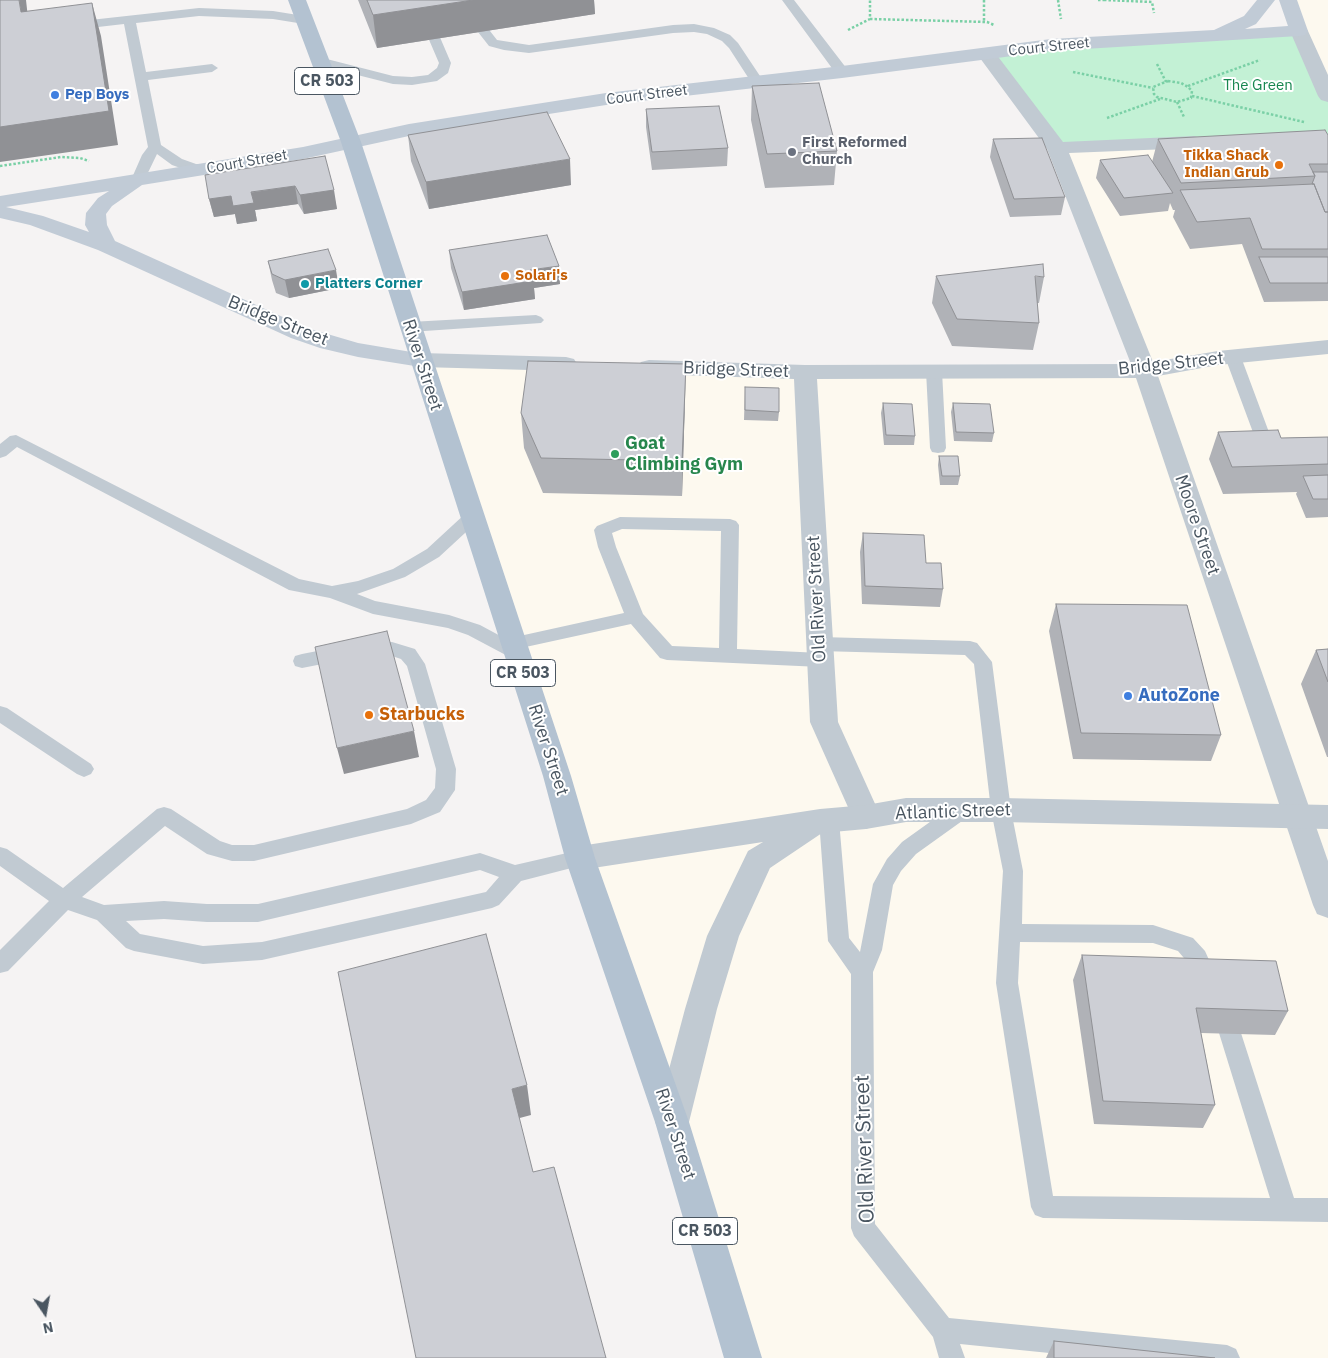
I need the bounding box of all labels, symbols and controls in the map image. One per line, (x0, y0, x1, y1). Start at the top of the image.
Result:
street label: Court Street (1007, 34, 1091, 60)
road number: CR 503 (294, 68, 360, 94)
park label: The Green (1223, 77, 1293, 95)
street label: Court Street (605, 81, 689, 109)
place label: Pep Boys (65, 86, 129, 104)
marker: Pep Boys (49, 89, 61, 101)
place label: First Reformed Church (802, 134, 907, 169)
street label: Court Street (205, 146, 289, 178)
marker: First Reformed Church (786, 146, 798, 158)
place label: Tikka Shack Indian Grub (1183, 147, 1269, 182)
marker: Tikka Shack Indian Grub (1273, 159, 1285, 171)
place label: Solari's (515, 267, 568, 285)
marker: Solari's (499, 270, 511, 282)
place label: Platters Corner (315, 275, 422, 293)
marker: Platters Corner (299, 278, 311, 290)
street label: Bridge Street (225, 291, 331, 351)
street label: River Street (397, 317, 447, 413)
street label: Bridge Street (1117, 348, 1225, 380)
street label: Bridge Street (683, 357, 789, 383)
place label: Goat Climbing Gym (625, 433, 743, 476)
marker: Goat Climbing Gym (609, 448, 621, 460)
street label: Moore Street (1170, 472, 1224, 578)
street label: Old River Street (803, 535, 831, 663)
road number: CR 503 (490, 660, 556, 686)
place label: AutoZone (1138, 685, 1220, 707)
marker: AutoZone (1122, 690, 1134, 702)
street label: River Street (523, 702, 573, 798)
place label: Starbucks (379, 704, 465, 726)
marker: Starbucks (363, 709, 375, 721)
street label: Atlantic Street (895, 799, 1011, 825)
street label: Old River Street (850, 1074, 880, 1224)
street label: River Street (650, 1086, 700, 1182)
road number: CR 503 (672, 1218, 738, 1244)
north arrow (20, 1288, 70, 1338)
text: N (41, 1318, 55, 1338)

